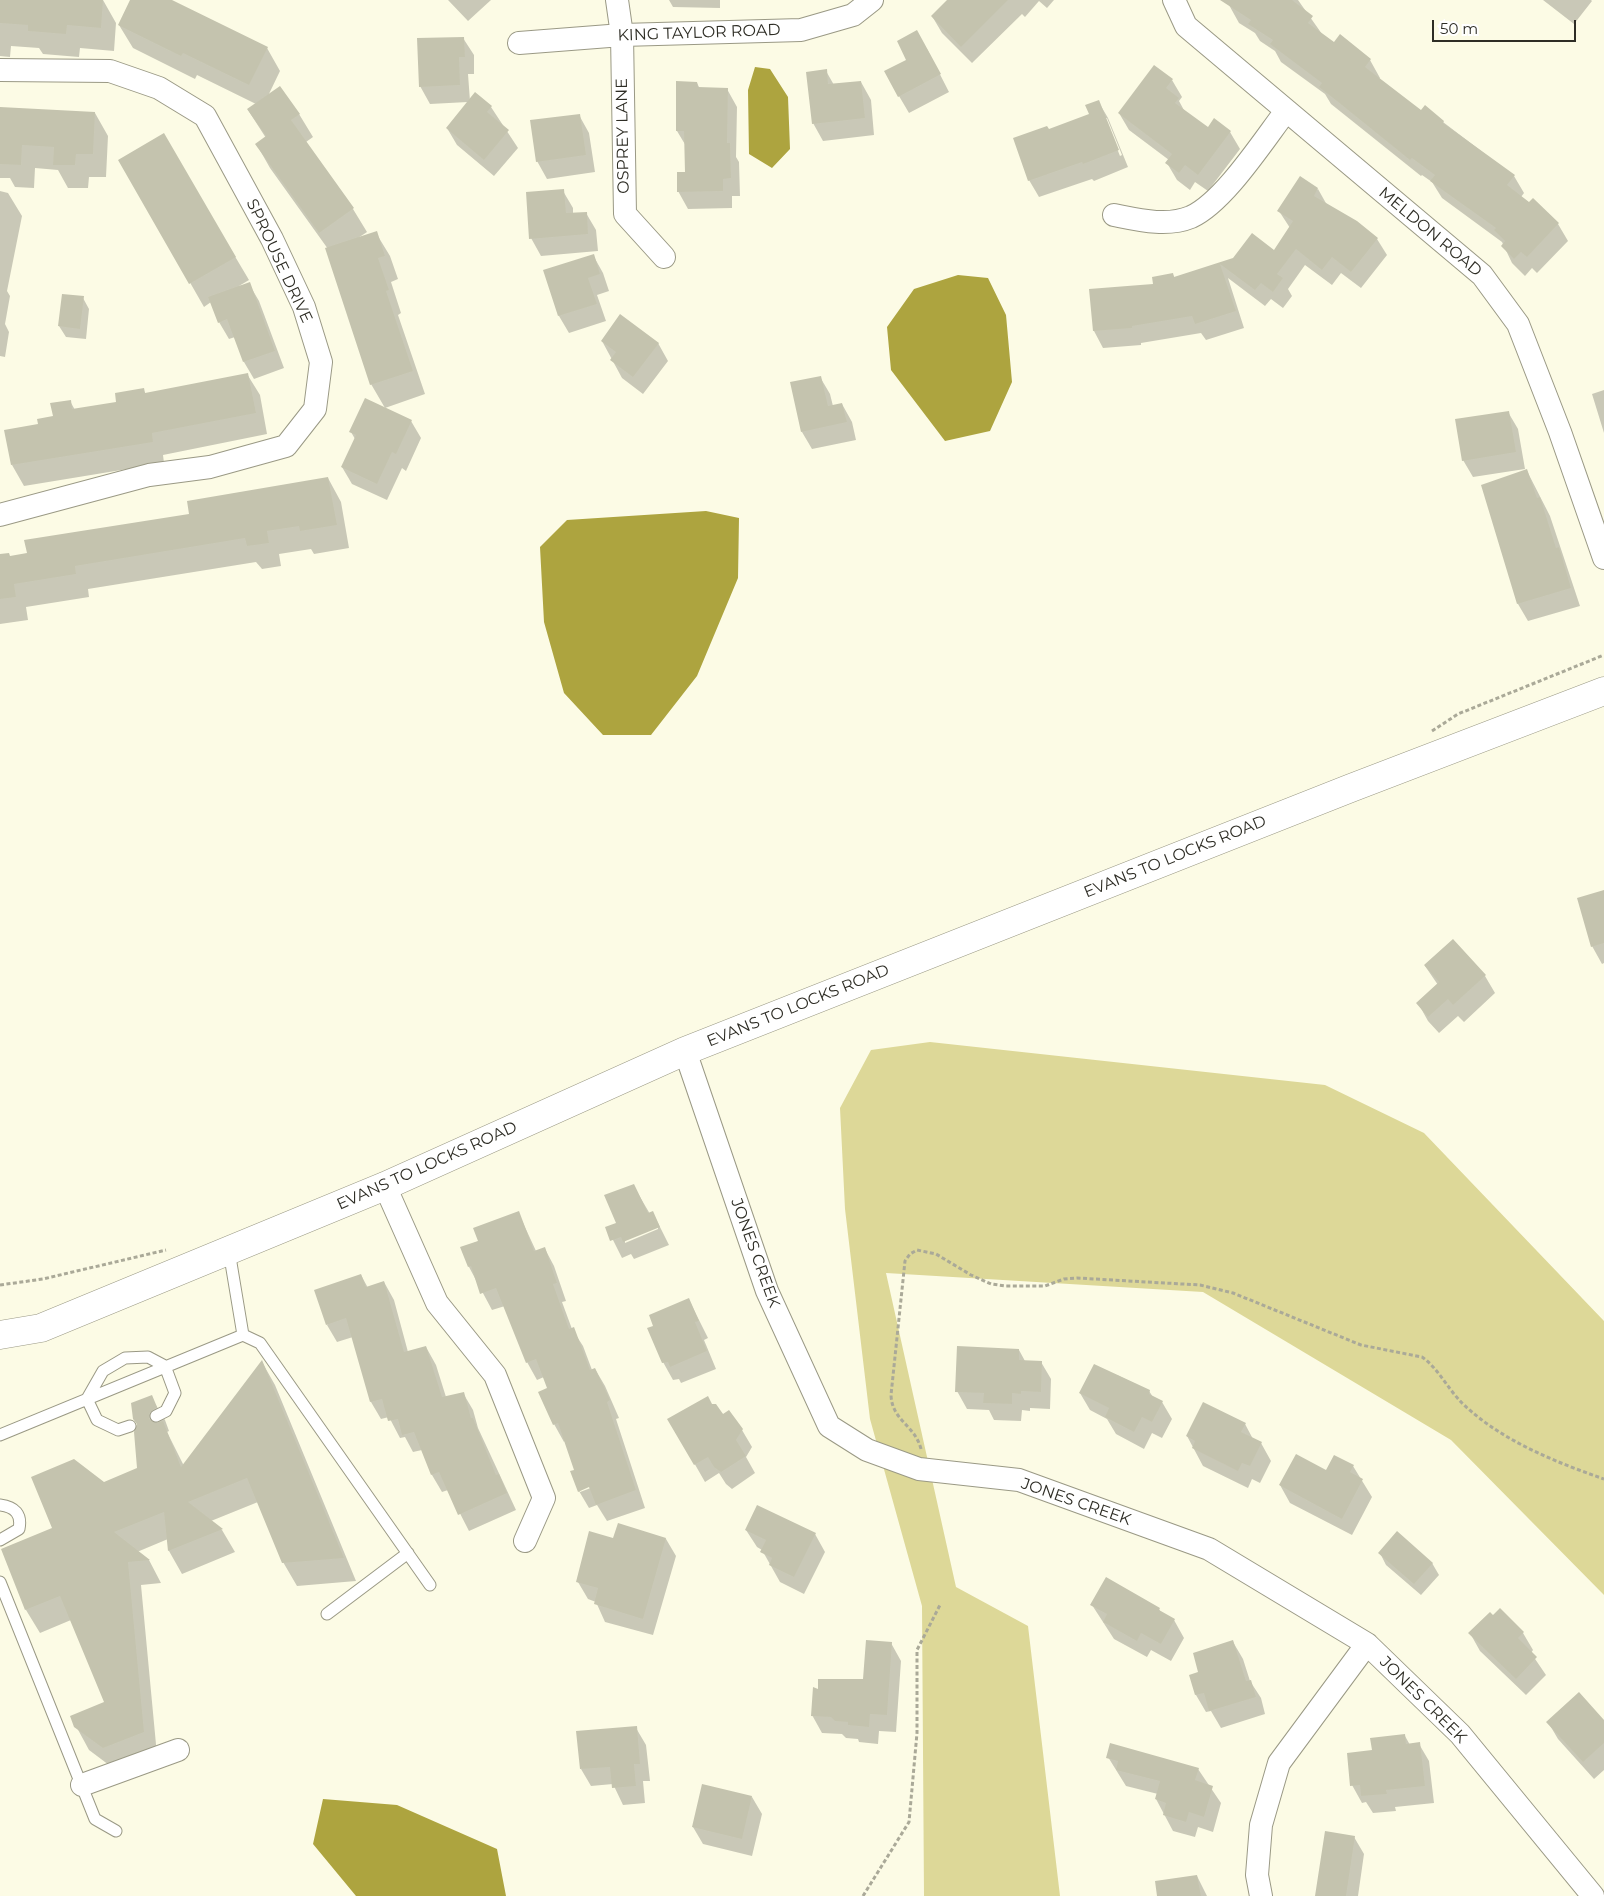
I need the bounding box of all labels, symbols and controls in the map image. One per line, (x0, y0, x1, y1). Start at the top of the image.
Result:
scale bar (1434, 10, 1578, 42)
text: 50 m (1440, 19, 1478, 38)
street label: KING TAYLOR ROAD (617, 21, 781, 45)
street label: OSPREY LANE (612, 78, 634, 194)
street label: MELDON ROAD (1375, 183, 1485, 281)
street label: SPROUSE DRIVE (242, 196, 316, 326)
street label: EVANS TO LOCKS ROAD (1081, 812, 1269, 902)
street label: EVANS TO LOCKS ROAD (704, 961, 892, 1051)
street label: EVANS TO LOCKS ROAD (334, 1118, 520, 1214)
street label: JONES CREEK (726, 1196, 784, 1310)
street label: JONES CREEK (1019, 1474, 1133, 1530)
street label: JONES CREEK (1376, 1653, 1470, 1747)

